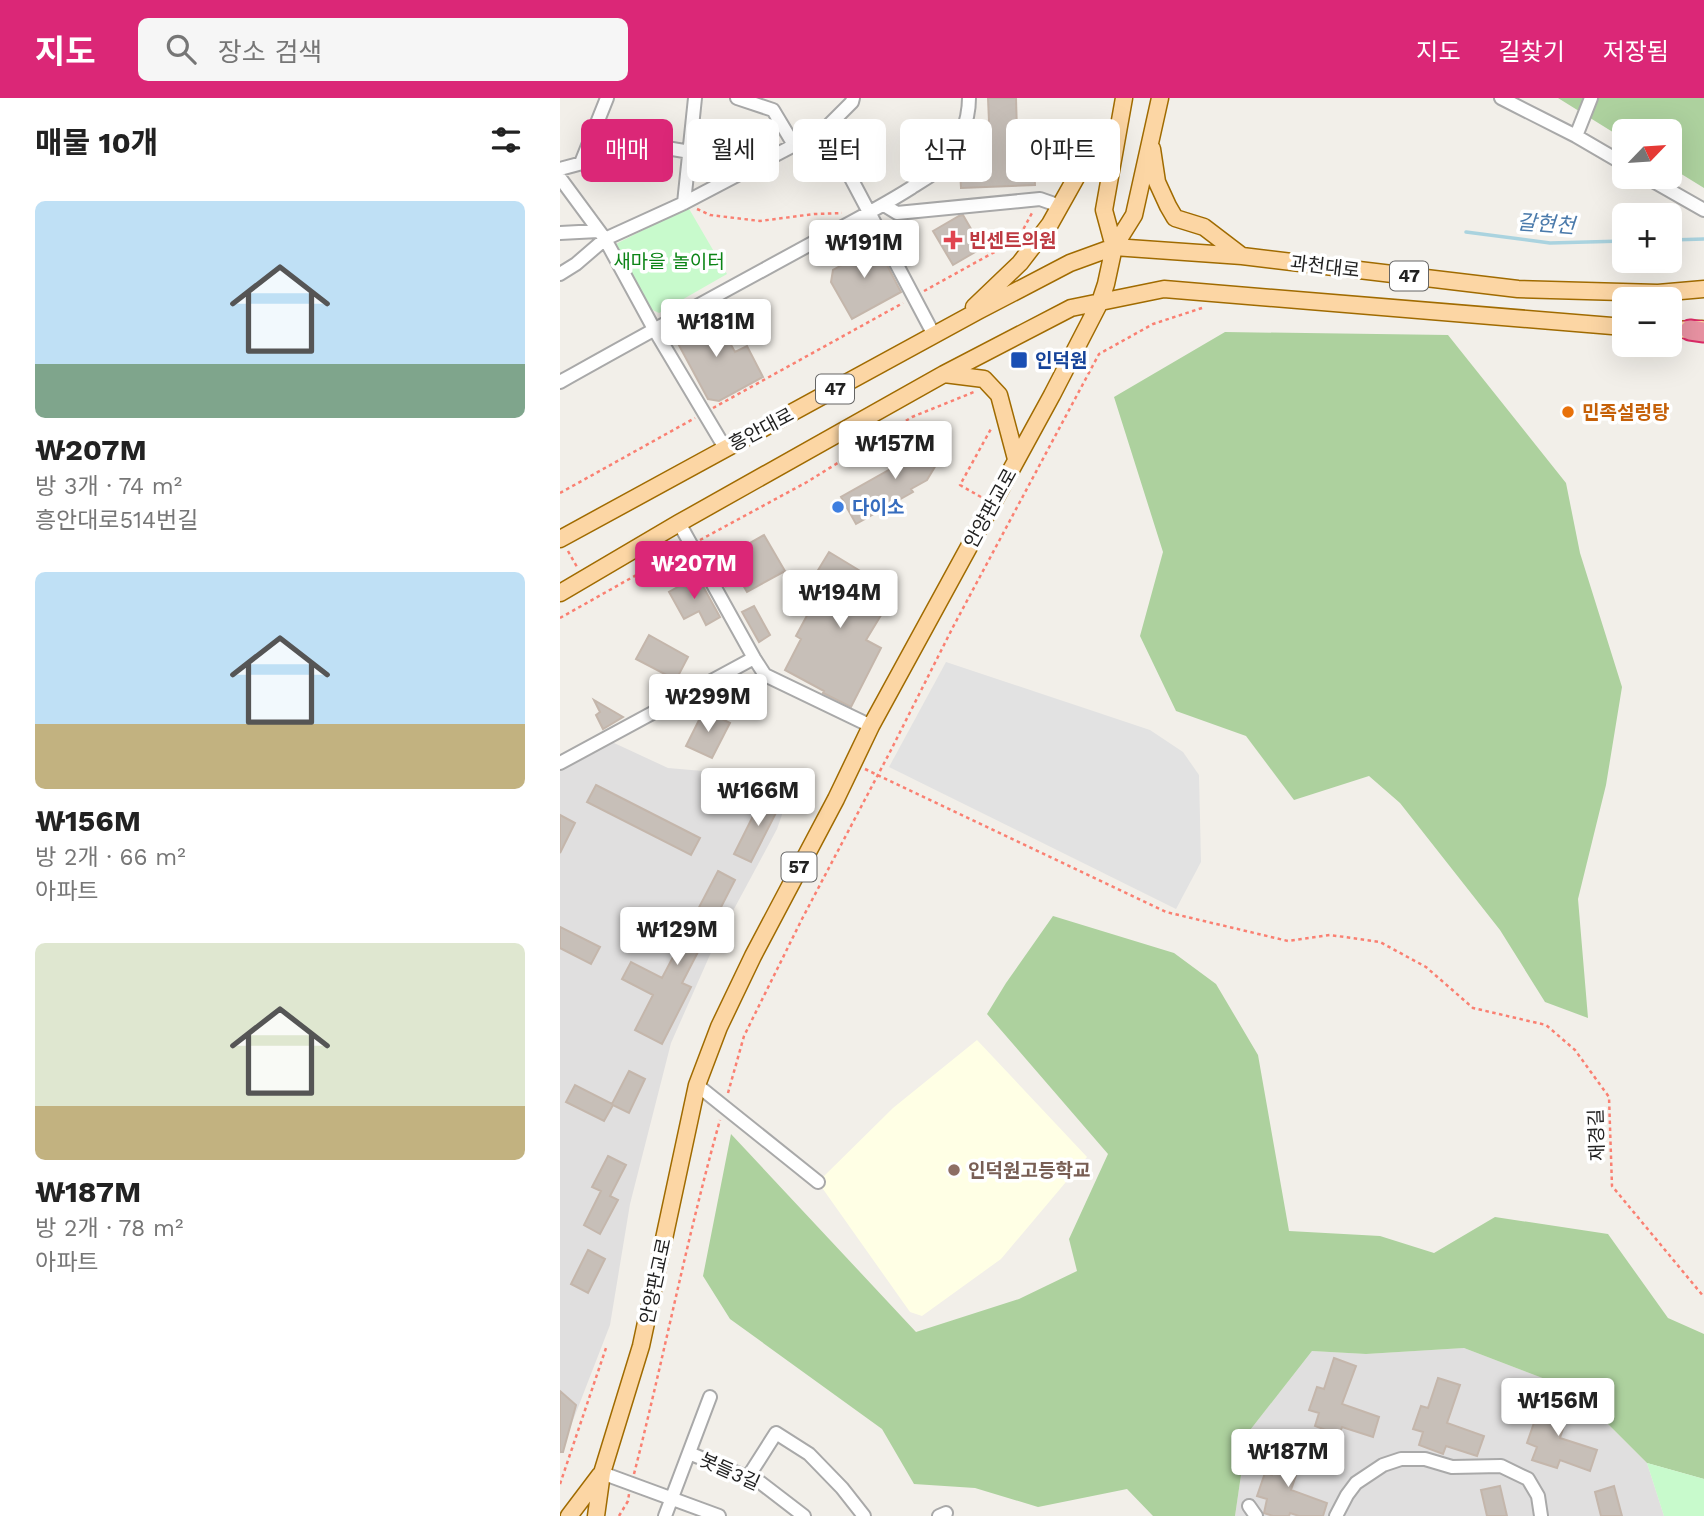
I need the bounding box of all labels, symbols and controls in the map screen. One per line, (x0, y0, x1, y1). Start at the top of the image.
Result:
search box (138, 18, 628, 81)
icon: search (162, 30, 200, 68)
text: 지도 (35, 32, 96, 71)
text: 장소 검색 (218, 37, 322, 67)
text: 지도 (1416, 38, 1461, 66)
text: 길찾기 (1499, 38, 1565, 66)
text: 저장됨 (1603, 38, 1669, 66)
chip: 매매 (581, 119, 673, 182)
chip: 월세 (687, 119, 779, 182)
chip: 필터 (793, 119, 886, 182)
chip: 신규 (900, 119, 992, 182)
chip: 아파트 (1006, 119, 1120, 182)
north arrow (1612, 119, 1682, 189)
map controls (1612, 119, 1682, 357)
icon: filters (487, 121, 525, 159)
text: 매물 10개 (35, 125, 158, 160)
button: + (1612, 203, 1682, 273)
water label: 갈현천 (1516, 209, 1578, 238)
pin: ₩191M (815, 220, 913, 280)
text: ₩191M (825, 229, 903, 256)
place label: 빈센트의원 (969, 229, 1056, 252)
marker: 빈센트의원 (943, 230, 963, 250)
icon: home (217, 246, 343, 372)
park label: 새마을 놀이터 (613, 250, 725, 273)
street label: 과천대로 (1289, 251, 1361, 282)
road number: 47 (1390, 261, 1428, 290)
button: − (1612, 287, 1682, 357)
pin: ₩181M (667, 300, 765, 359)
text: ₩181M (677, 308, 755, 335)
place label: 인덕원 (1035, 349, 1087, 372)
marker: 인덕원 (1009, 350, 1029, 370)
road number: 47 (816, 374, 854, 404)
place label: 민족설렁탕 (1582, 401, 1669, 424)
street label: 흥안대로 (725, 403, 798, 456)
marker: 민족설렁탕 (1560, 404, 1576, 420)
pin: ₩157M (846, 422, 944, 481)
text: ₩157M (855, 430, 935, 457)
text: ₩207M (35, 432, 147, 467)
street label: 안양판교로 (959, 464, 1022, 552)
text: 방 3개 · 74 m² (35, 473, 182, 500)
place label: 다이소 (852, 496, 904, 519)
marker: 다이소 (830, 499, 846, 515)
text: 흥안대로514번길 (35, 507, 198, 534)
pin: ₩207M (645, 542, 743, 601)
text: ₩207M (651, 550, 737, 577)
pin: ₩194M (791, 570, 889, 630)
text: ₩194M (799, 579, 881, 606)
icon: home (217, 617, 343, 743)
pin: ₩299M (659, 674, 757, 734)
text: ₩299M (665, 683, 751, 710)
pin: ₩166M (709, 768, 807, 828)
text: ₩166M (717, 777, 799, 804)
text: ₩156M (35, 803, 141, 838)
text: 방 2개 · 66 m² (35, 844, 186, 871)
road number: 57 (782, 852, 816, 882)
text: 아파트 (35, 878, 98, 905)
pin: ₩129M (628, 908, 726, 967)
text: ₩129M (636, 916, 718, 943)
icon: home (217, 988, 343, 1114)
street label: 재경길 (1584, 1108, 1609, 1162)
place label: 인덕원고등학교 (968, 1159, 1090, 1182)
marker: 인덕원고등학교 (946, 1162, 962, 1178)
text: ₩187M (35, 1174, 141, 1209)
text: 방 2개 · 78 m² (35, 1215, 183, 1242)
street label: 안양판교로 (635, 1236, 676, 1326)
text: 아파트 (35, 1249, 98, 1276)
pin: ₩156M (1509, 1378, 1607, 1438)
text: ₩156M (1517, 1387, 1599, 1414)
pin: ₩187M (1239, 1430, 1337, 1489)
text: ₩187M (1247, 1438, 1329, 1465)
street label: 봇들3길 (696, 1448, 763, 1495)

